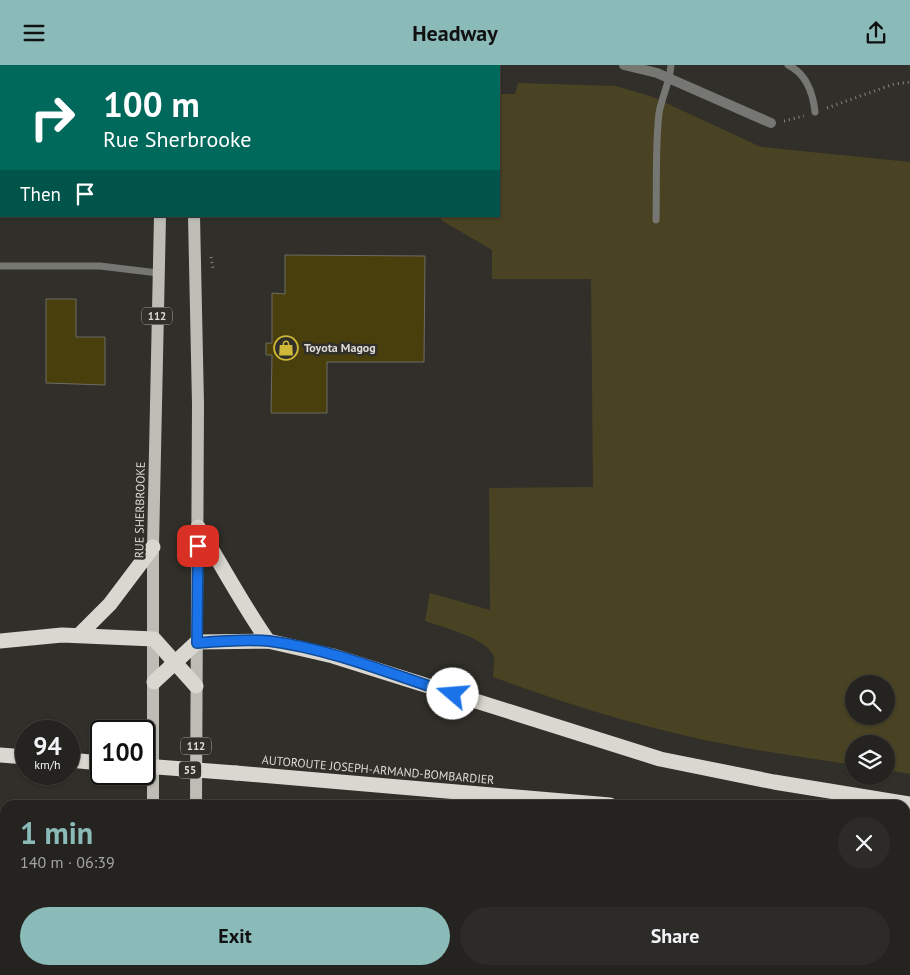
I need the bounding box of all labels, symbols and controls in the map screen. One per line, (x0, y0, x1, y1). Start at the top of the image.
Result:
icon: menu (20, 19, 48, 47)
text: Headway (412, 19, 498, 47)
icon: share (862, 19, 890, 47)
text: 100 m (103, 81, 200, 127)
icon: right (20, 85, 85, 150)
text: Rue Sherbrooke (103, 125, 252, 153)
icon: arrive (71, 180, 99, 208)
text: Then (20, 182, 61, 206)
road number: 112 (142, 307, 172, 325)
shop icon: Toyota Magog (273, 335, 299, 361)
place label: Toyota Magog (304, 340, 376, 355)
street label: RUE SHERBROOKE (131, 462, 148, 558)
pin (177, 525, 219, 567)
icon: arrive (184, 532, 212, 560)
position arrow (426, 667, 478, 719)
map controls (845, 675, 895, 785)
button: search (845, 675, 895, 725)
speed limit sign: 100 (90, 720, 155, 785)
text: 94 (33, 730, 62, 762)
button: layers (845, 735, 895, 785)
road number: 112 (181, 737, 211, 754)
street label: AUTOROUTE JOSEPH-ARMAND-BOMBARDIER (261, 752, 495, 787)
text: km/h (34, 757, 61, 772)
road number: 55 (179, 761, 201, 779)
text: 1 min (20, 813, 93, 852)
button: close (838, 817, 890, 869)
text: 140 m · 06:39 (20, 852, 115, 872)
button: Exit (20, 907, 450, 965)
button: Share (460, 907, 890, 965)

